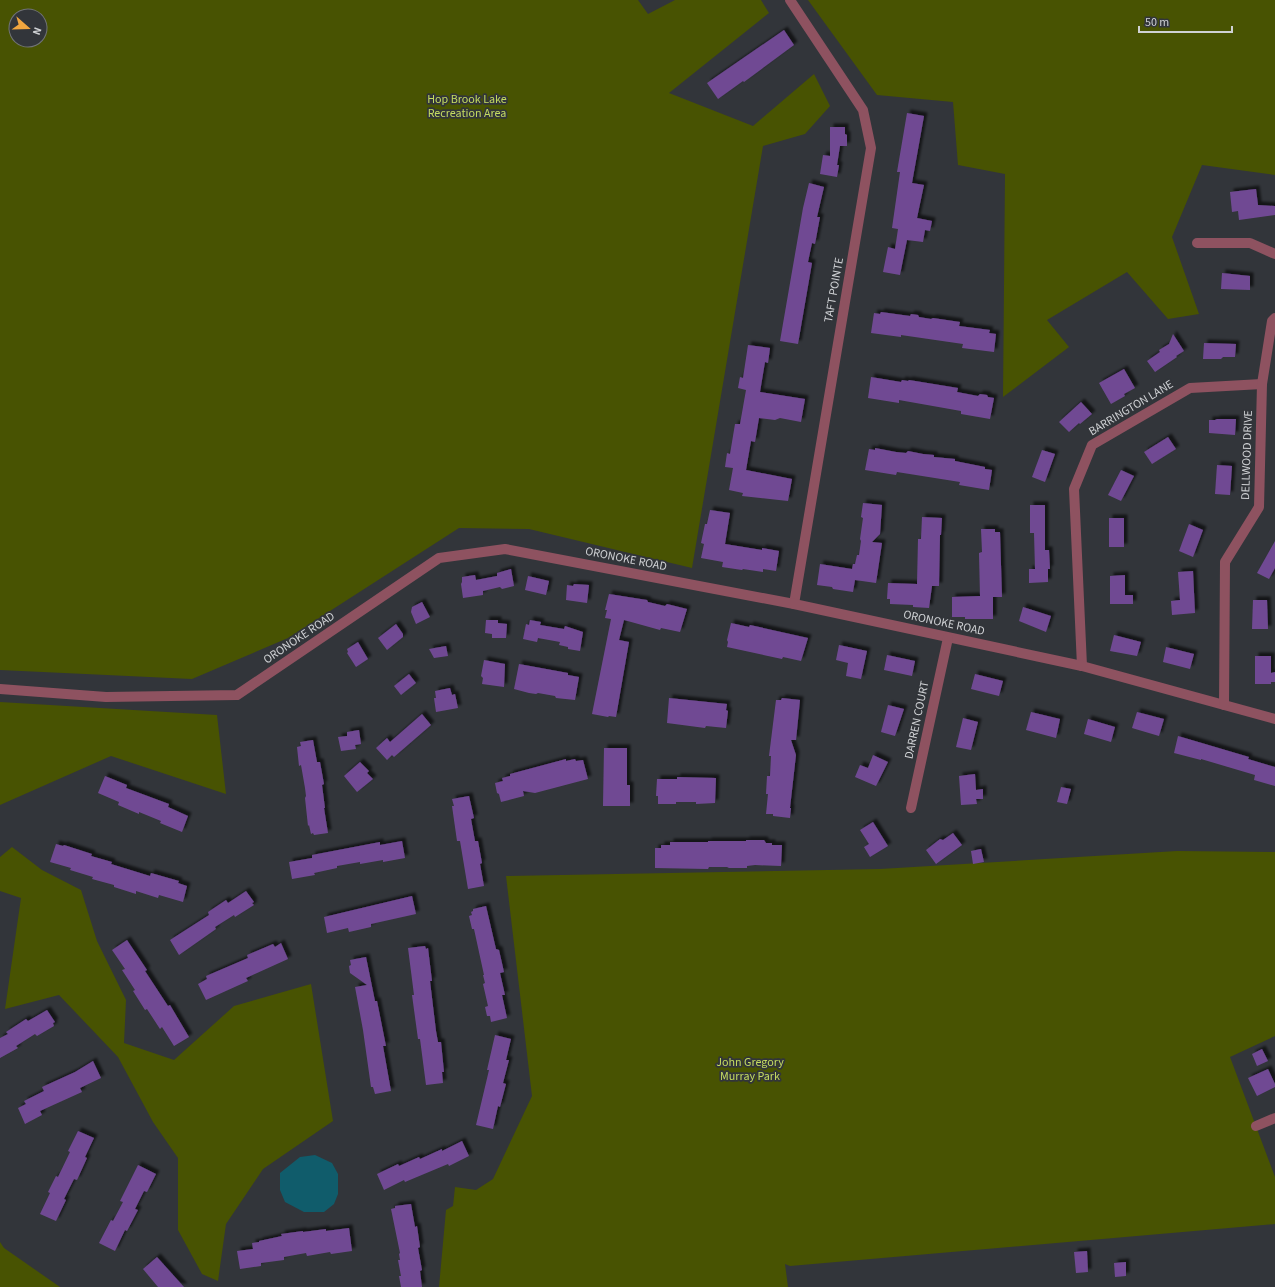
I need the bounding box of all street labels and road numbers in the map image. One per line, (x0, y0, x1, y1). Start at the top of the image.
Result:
street label: TAFT POINTE (820, 256, 848, 324)
street label: BARRINGTON LANE (1085, 376, 1177, 440)
street label: DELLWOOD DRIVE (1237, 410, 1257, 500)
street label: ORONOKE ROAD (584, 543, 668, 575)
street label: ORONOKE ROAD (902, 606, 986, 640)
street label: ORONOKE ROAD (260, 608, 338, 668)
street label: DARREN COURT (900, 679, 934, 761)

